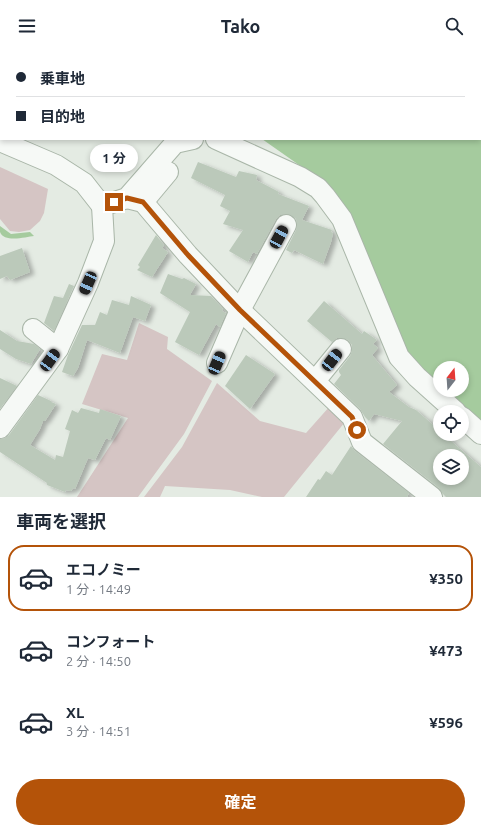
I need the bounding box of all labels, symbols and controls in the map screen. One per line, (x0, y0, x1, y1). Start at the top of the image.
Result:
icon: menu (16, 15, 38, 37)
icon: search (443, 15, 465, 37)
text: Tako (221, 16, 260, 36)
text: 乗車地 (40, 70, 85, 87)
text: 目的地 (40, 108, 85, 125)
callout: 1 分 (90, 144, 138, 172)
text: 1 分 (102, 151, 126, 165)
route end (105, 193, 123, 211)
car (268, 224, 290, 250)
car (78, 270, 98, 296)
car (38, 347, 62, 373)
car (320, 347, 344, 373)
car (207, 350, 227, 376)
north arrow (433, 361, 469, 397)
map controls (433, 361, 469, 485)
button: locate (433, 405, 469, 441)
route start (348, 421, 366, 439)
button: layers (433, 449, 469, 485)
text: 車両を選択 (16, 511, 106, 531)
icon: car (18, 560, 54, 596)
text: エコノミー (66, 561, 141, 578)
text: ¥350 (429, 570, 463, 587)
text: 1 分 · 14:49 (66, 582, 131, 596)
icon: car (18, 632, 54, 668)
text: コンフォート (66, 633, 156, 650)
text: ¥473 (429, 642, 463, 659)
text: 2 分 · 14:50 (66, 654, 131, 668)
icon: car (18, 704, 54, 740)
text: XL (66, 704, 84, 721)
text: ¥596 (429, 714, 463, 731)
text: 3 分 · 14:51 (66, 724, 131, 738)
button: 確定 (16, 779, 465, 825)

